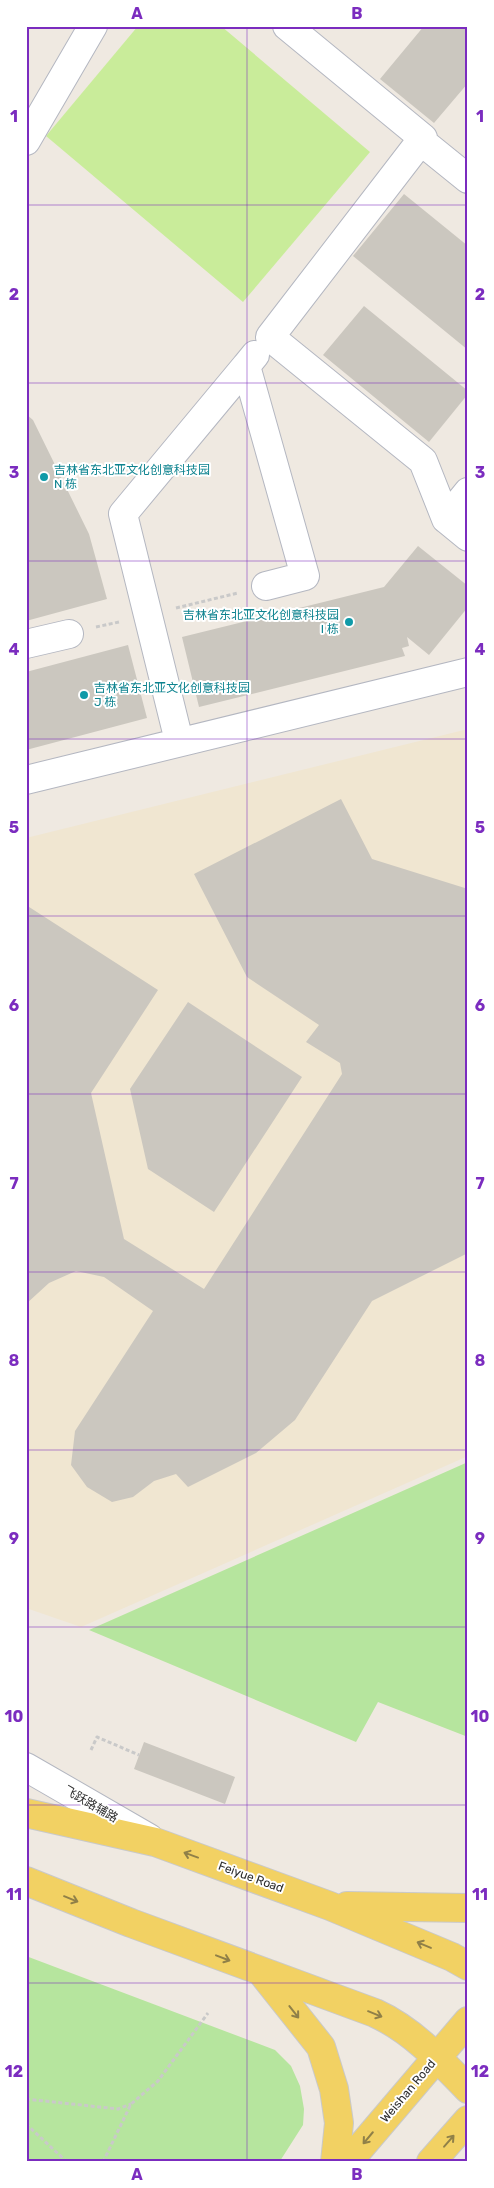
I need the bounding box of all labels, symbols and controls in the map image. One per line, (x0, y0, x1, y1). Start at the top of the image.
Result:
text: A (131, 4, 143, 23)
text: B (351, 4, 363, 23)
text: 1 (10, 107, 18, 126)
text: 1 (476, 107, 484, 126)
text: 2 (9, 285, 19, 304)
text: 2 (475, 285, 485, 304)
text: 3 (9, 463, 19, 482)
place label: 吉林省东北亚文化创意科技园 N 栋 (54, 463, 210, 491)
text: 3 (475, 463, 485, 482)
marker: 吉林省东北亚文化创意科技园 N 栋 (38, 471, 50, 483)
place label: 吉林省东北亚文化创意科技园 I 栋 (183, 608, 339, 636)
marker: 吉林省东北亚文化创意科技园 I 栋 (343, 616, 355, 628)
text: 4 (9, 640, 20, 659)
text: 4 (475, 640, 486, 659)
place label: 吉林省东北亚文化创意科技园 J 栋 (94, 681, 250, 709)
marker: 吉林省东北亚文化创意科技园 J 栋 (78, 689, 90, 701)
text: 5 (9, 818, 19, 837)
text: 5 (475, 818, 485, 837)
text: 6 (9, 996, 19, 1015)
text: 6 (475, 996, 485, 1015)
text: 7 (9, 1174, 19, 1193)
text: 7 (475, 1174, 485, 1193)
text: 8 (9, 1351, 20, 1370)
text: 8 (475, 1351, 486, 1370)
text: 9 (9, 1529, 19, 1548)
text: 9 (475, 1529, 485, 1548)
text: 10 (5, 1707, 24, 1726)
text: 10 (471, 1707, 490, 1726)
street label: 飞跃路辅路 (62, 1783, 120, 1825)
one-way arrow (184, 1850, 199, 1859)
street label: Feiyue Road (216, 1859, 286, 1895)
text: 11 (6, 1885, 22, 1904)
text: 11 (472, 1885, 488, 1904)
one-way arrow (63, 1895, 78, 1905)
one-way arrow (417, 1939, 432, 1949)
one-way arrow (215, 1954, 230, 1963)
one-way arrow (288, 2005, 299, 2018)
one-way arrow (367, 2010, 382, 2019)
street label: Weishan Road (378, 2057, 438, 2125)
text: 12 (5, 2062, 23, 2081)
text: 12 (471, 2062, 489, 2081)
one-way arrow (363, 2131, 374, 2144)
one-way arrow (443, 2134, 455, 2147)
text: A (131, 2165, 143, 2184)
text: B (351, 2165, 363, 2184)

